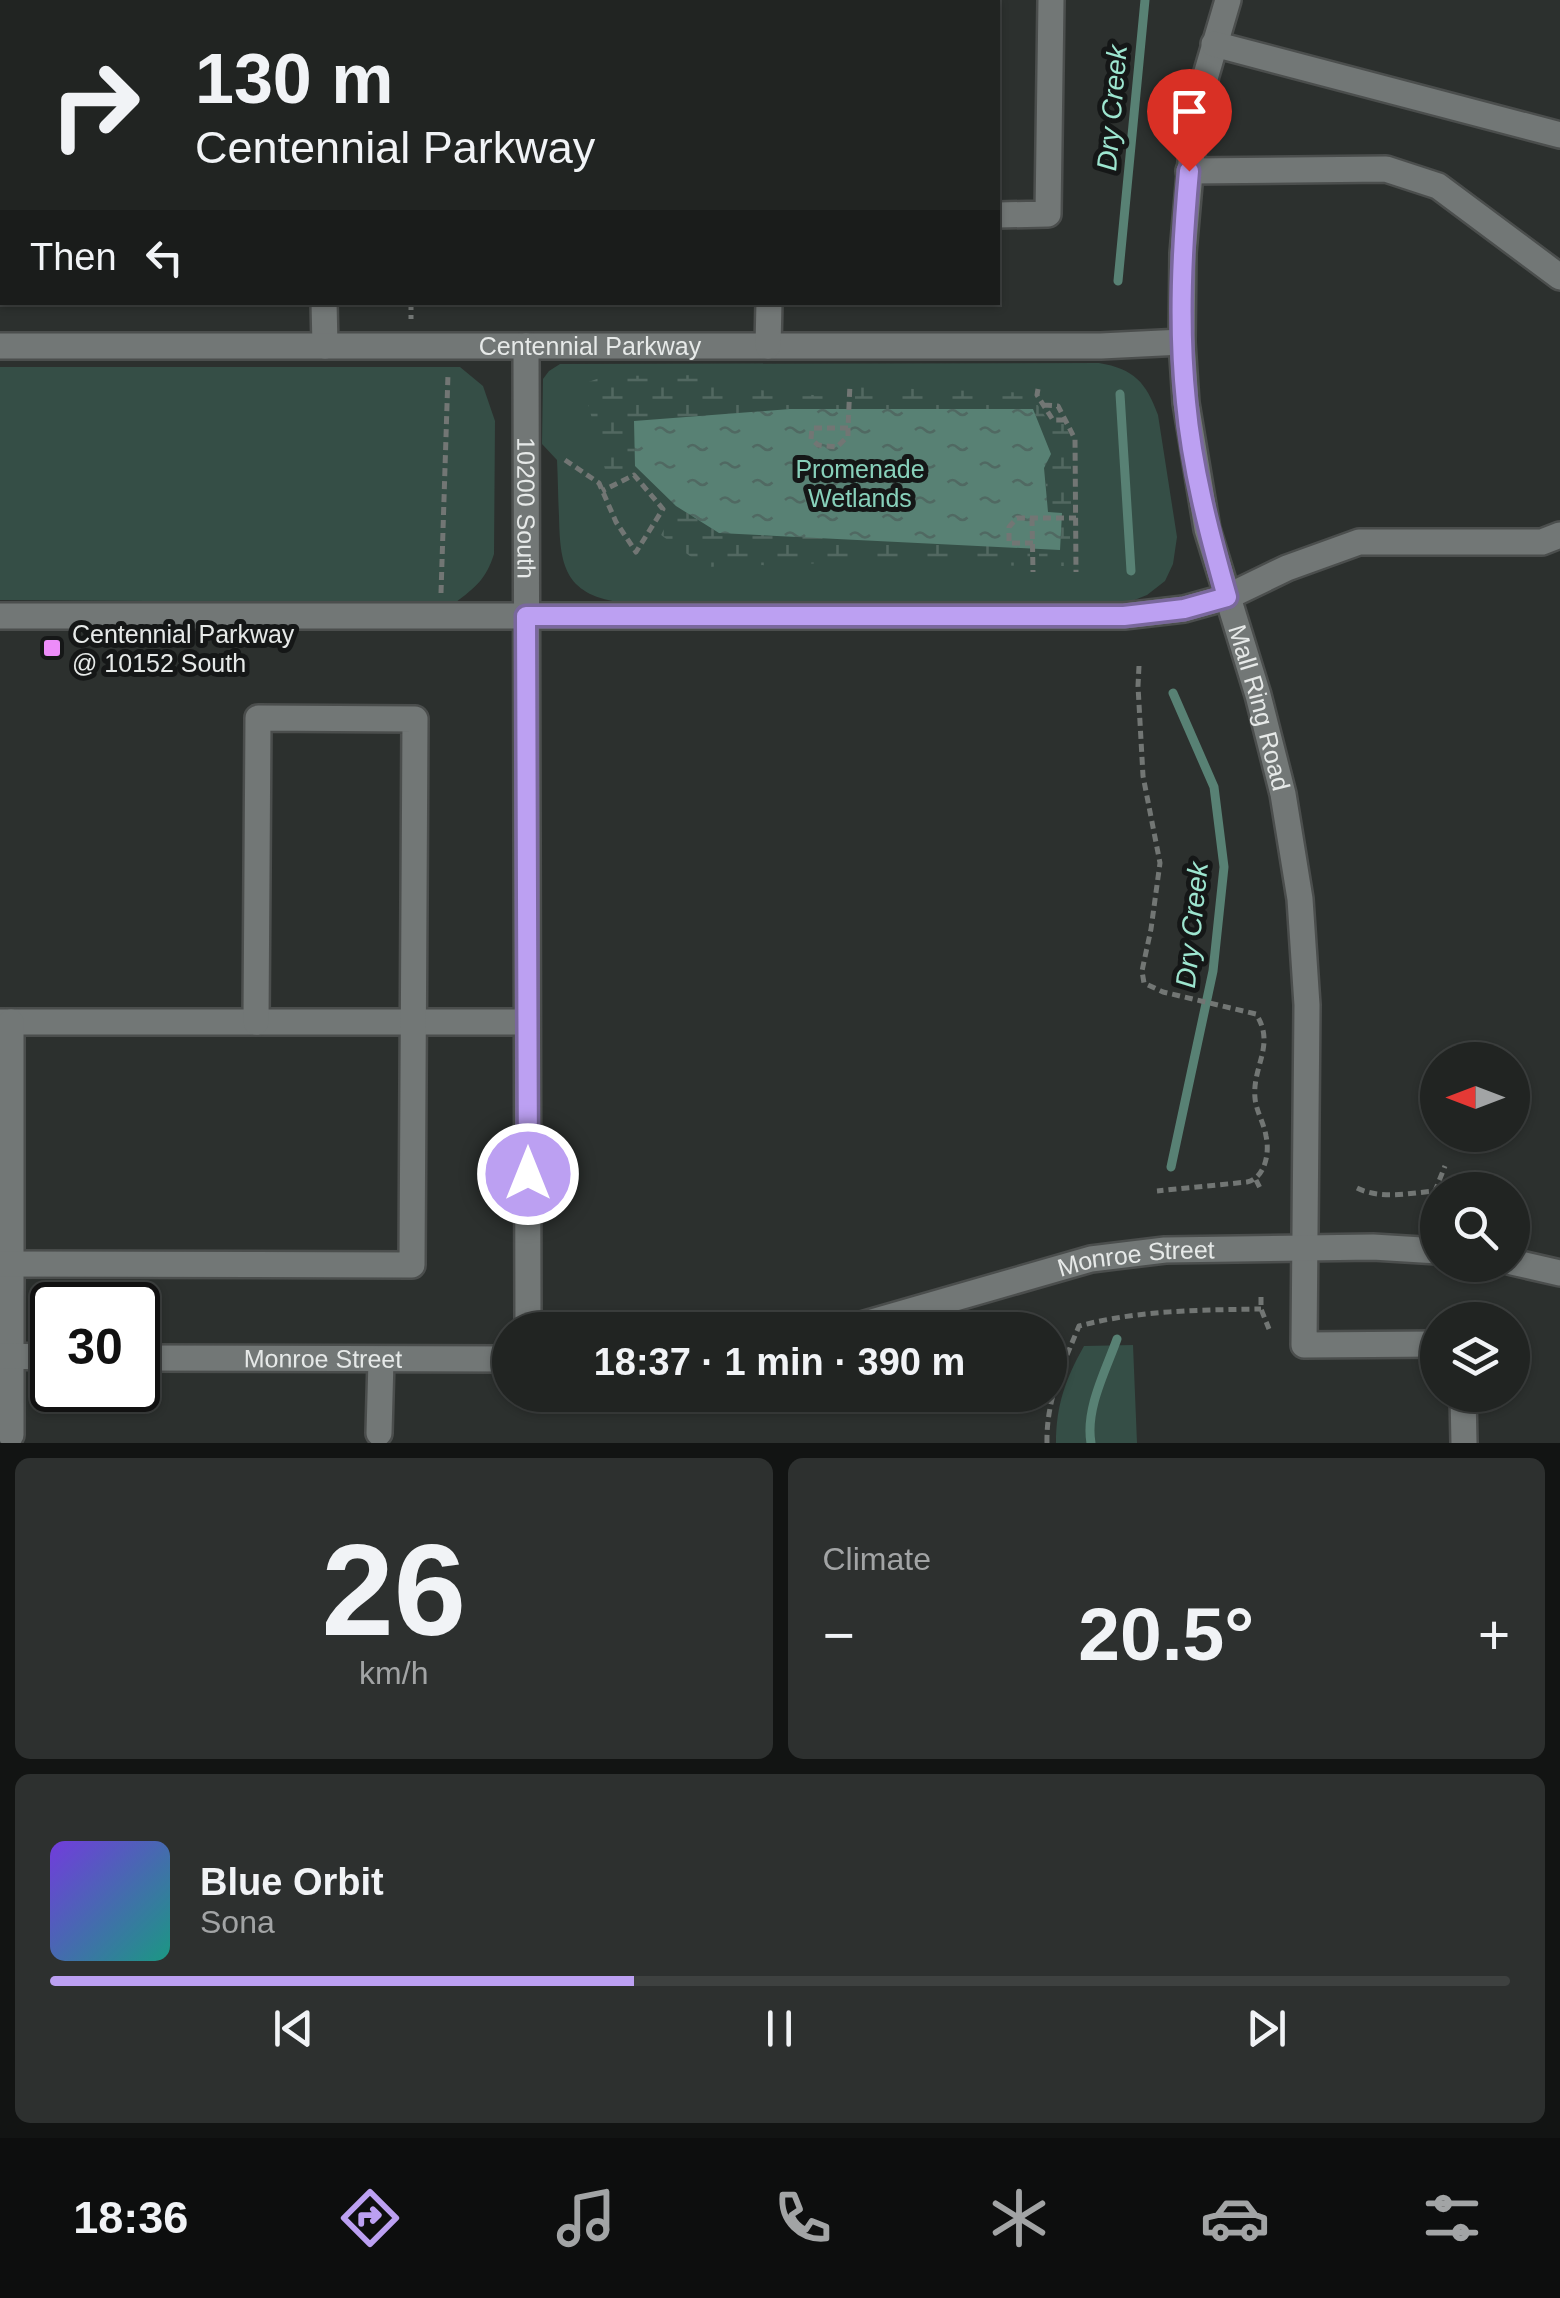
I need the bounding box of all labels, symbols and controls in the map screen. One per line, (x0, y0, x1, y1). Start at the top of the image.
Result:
icon: right (30, 40, 160, 170)
text: 130 m (195, 40, 393, 118)
water label: Dry Creek (1091, 42, 1133, 172)
pin (1147, 69, 1232, 172)
icon: arrive (1162, 84, 1217, 139)
text: Centennial Parkway (195, 122, 595, 173)
icon: left (137, 230, 192, 285)
text: Then (30, 236, 117, 278)
street label: Centennial Parkway (479, 332, 702, 360)
street label: 10200 South (512, 437, 540, 579)
park label: Promenade Wetlands (795, 455, 925, 512)
place label: Centennial Parkway @ 10152 South (72, 620, 295, 677)
street label: Mall Ring Road (1223, 621, 1296, 793)
marker: Centennial Parkway @ 10152 South (41, 637, 63, 659)
water label: Dry Creek (1170, 859, 1214, 989)
north arrow (1420, 1042, 1530, 1152)
map controls (1420, 1042, 1530, 1412)
position arrow (476, 1122, 580, 1226)
button: search (1420, 1172, 1530, 1282)
street label: Monroe Street (1054, 1235, 1215, 1282)
speed limit sign: 30 (30, 1282, 160, 1412)
button: layers (1420, 1302, 1530, 1412)
text: 18:37 · 1 min · 390 m (594, 1341, 965, 1383)
street label: Monroe Street (244, 1344, 402, 1373)
text: 26 (321, 1517, 466, 1663)
text: Climate (823, 1541, 931, 1577)
text: 20.5° (1078, 1592, 1254, 1676)
text: − (823, 1604, 855, 1666)
text: + (1478, 1604, 1510, 1666)
text: km/h (359, 1655, 428, 1691)
text: Blue Orbit (200, 1861, 384, 1903)
text: Sona (200, 1904, 275, 1940)
icon: previous (266, 2001, 321, 2056)
icon: pause (752, 2001, 807, 2056)
icon: next (1239, 2001, 1294, 2056)
icon: directions (335, 2183, 405, 2253)
icon: music (551, 2183, 621, 2253)
icon: phone (768, 2183, 838, 2253)
icon: climate (984, 2183, 1054, 2253)
icon: car (1200, 2183, 1270, 2253)
icon: filters (1417, 2183, 1487, 2253)
text: 18:36 (73, 2192, 188, 2243)

